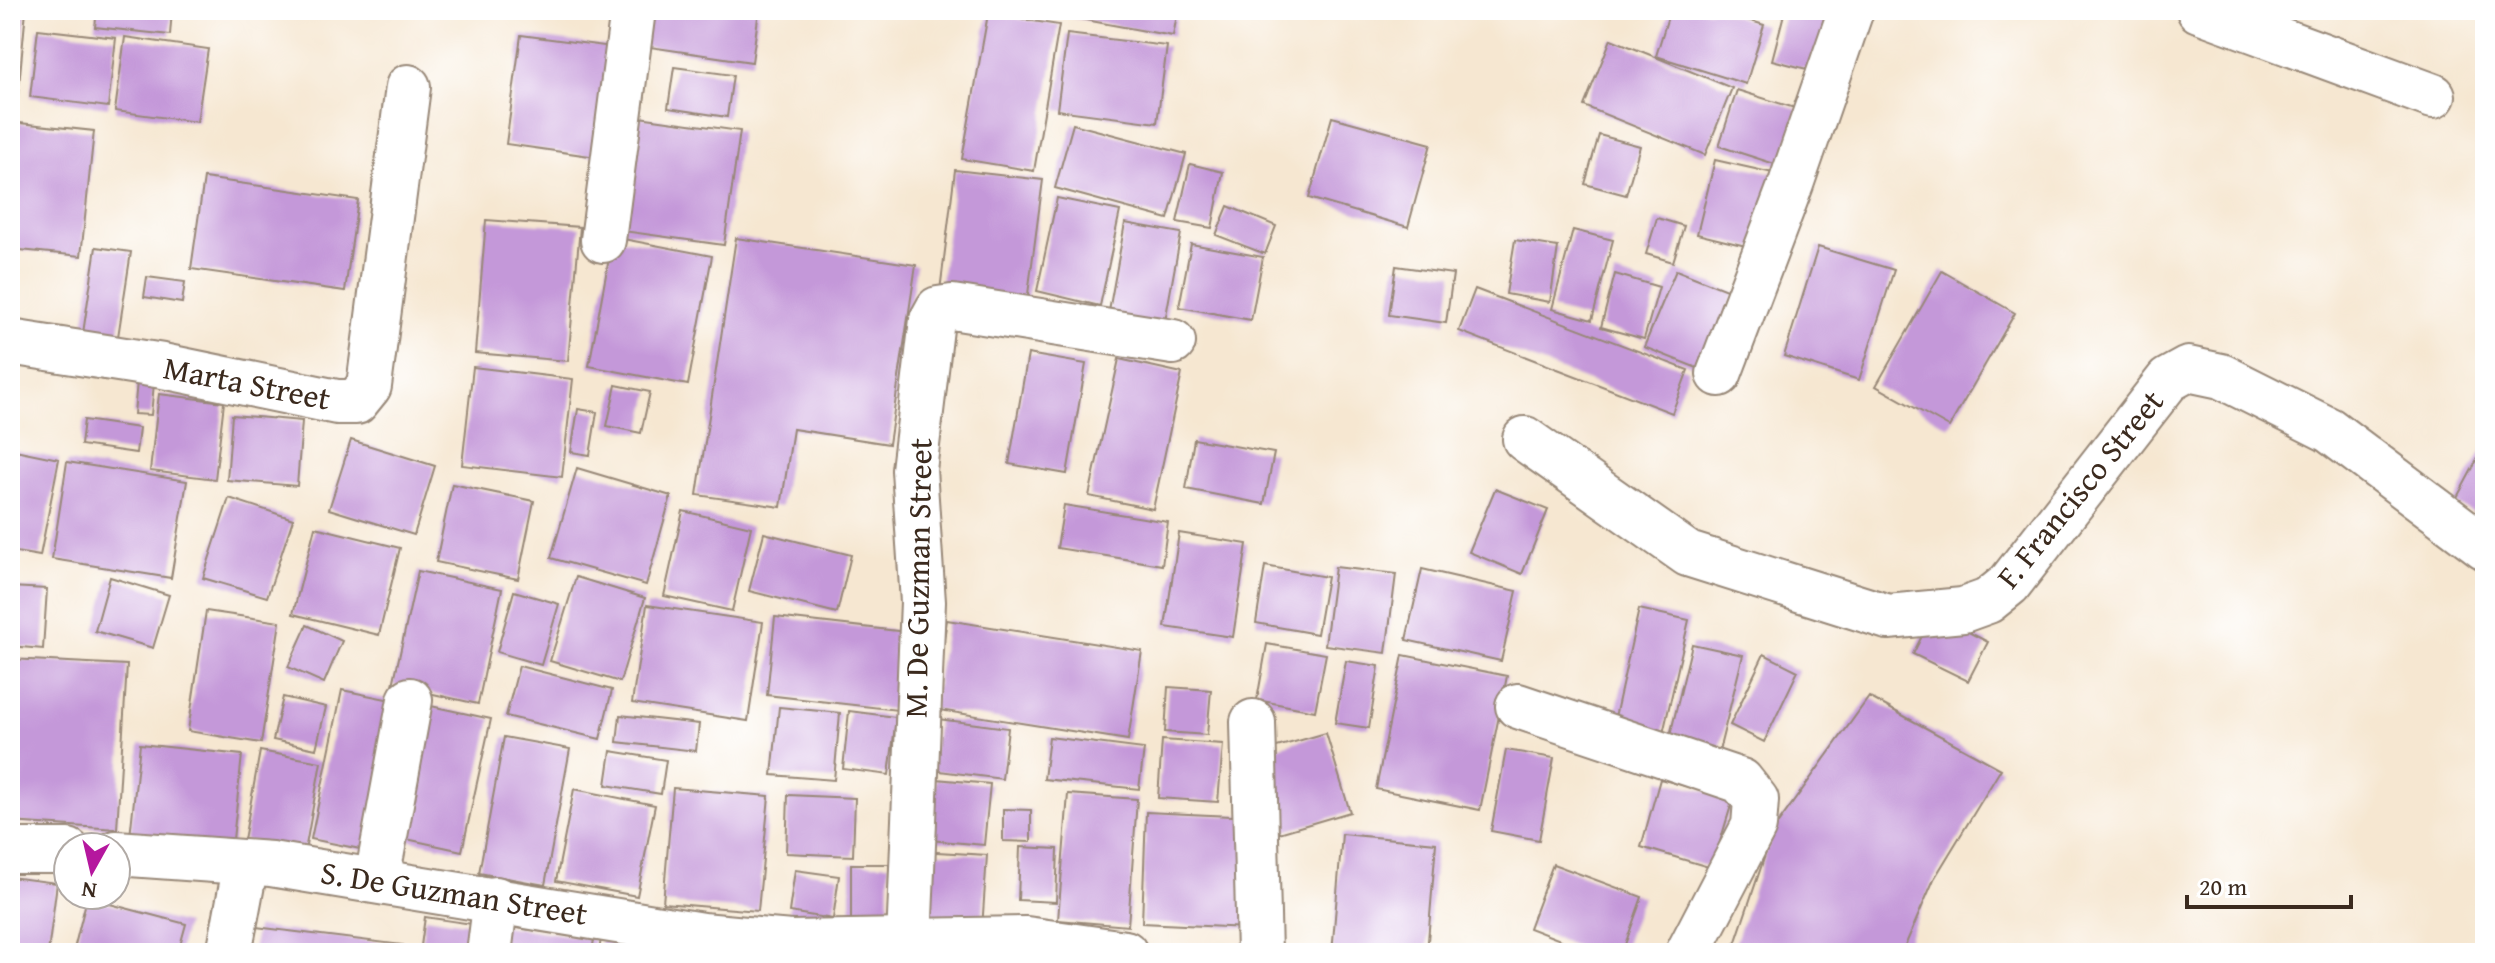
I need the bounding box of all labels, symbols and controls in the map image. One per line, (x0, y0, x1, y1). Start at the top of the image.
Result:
street label: Marta Street (160, 343, 335, 422)
street label: F. Francisco Street (1985, 379, 2174, 598)
street label: M. De Guzman Street (892, 438, 943, 718)
north arrow (52, 831, 132, 911)
street label: S. De Guzman Street (317, 848, 591, 937)
scale bar (2187, 859, 2351, 909)
text: 20 m (2199, 869, 2247, 904)
text: N (79, 874, 99, 908)

